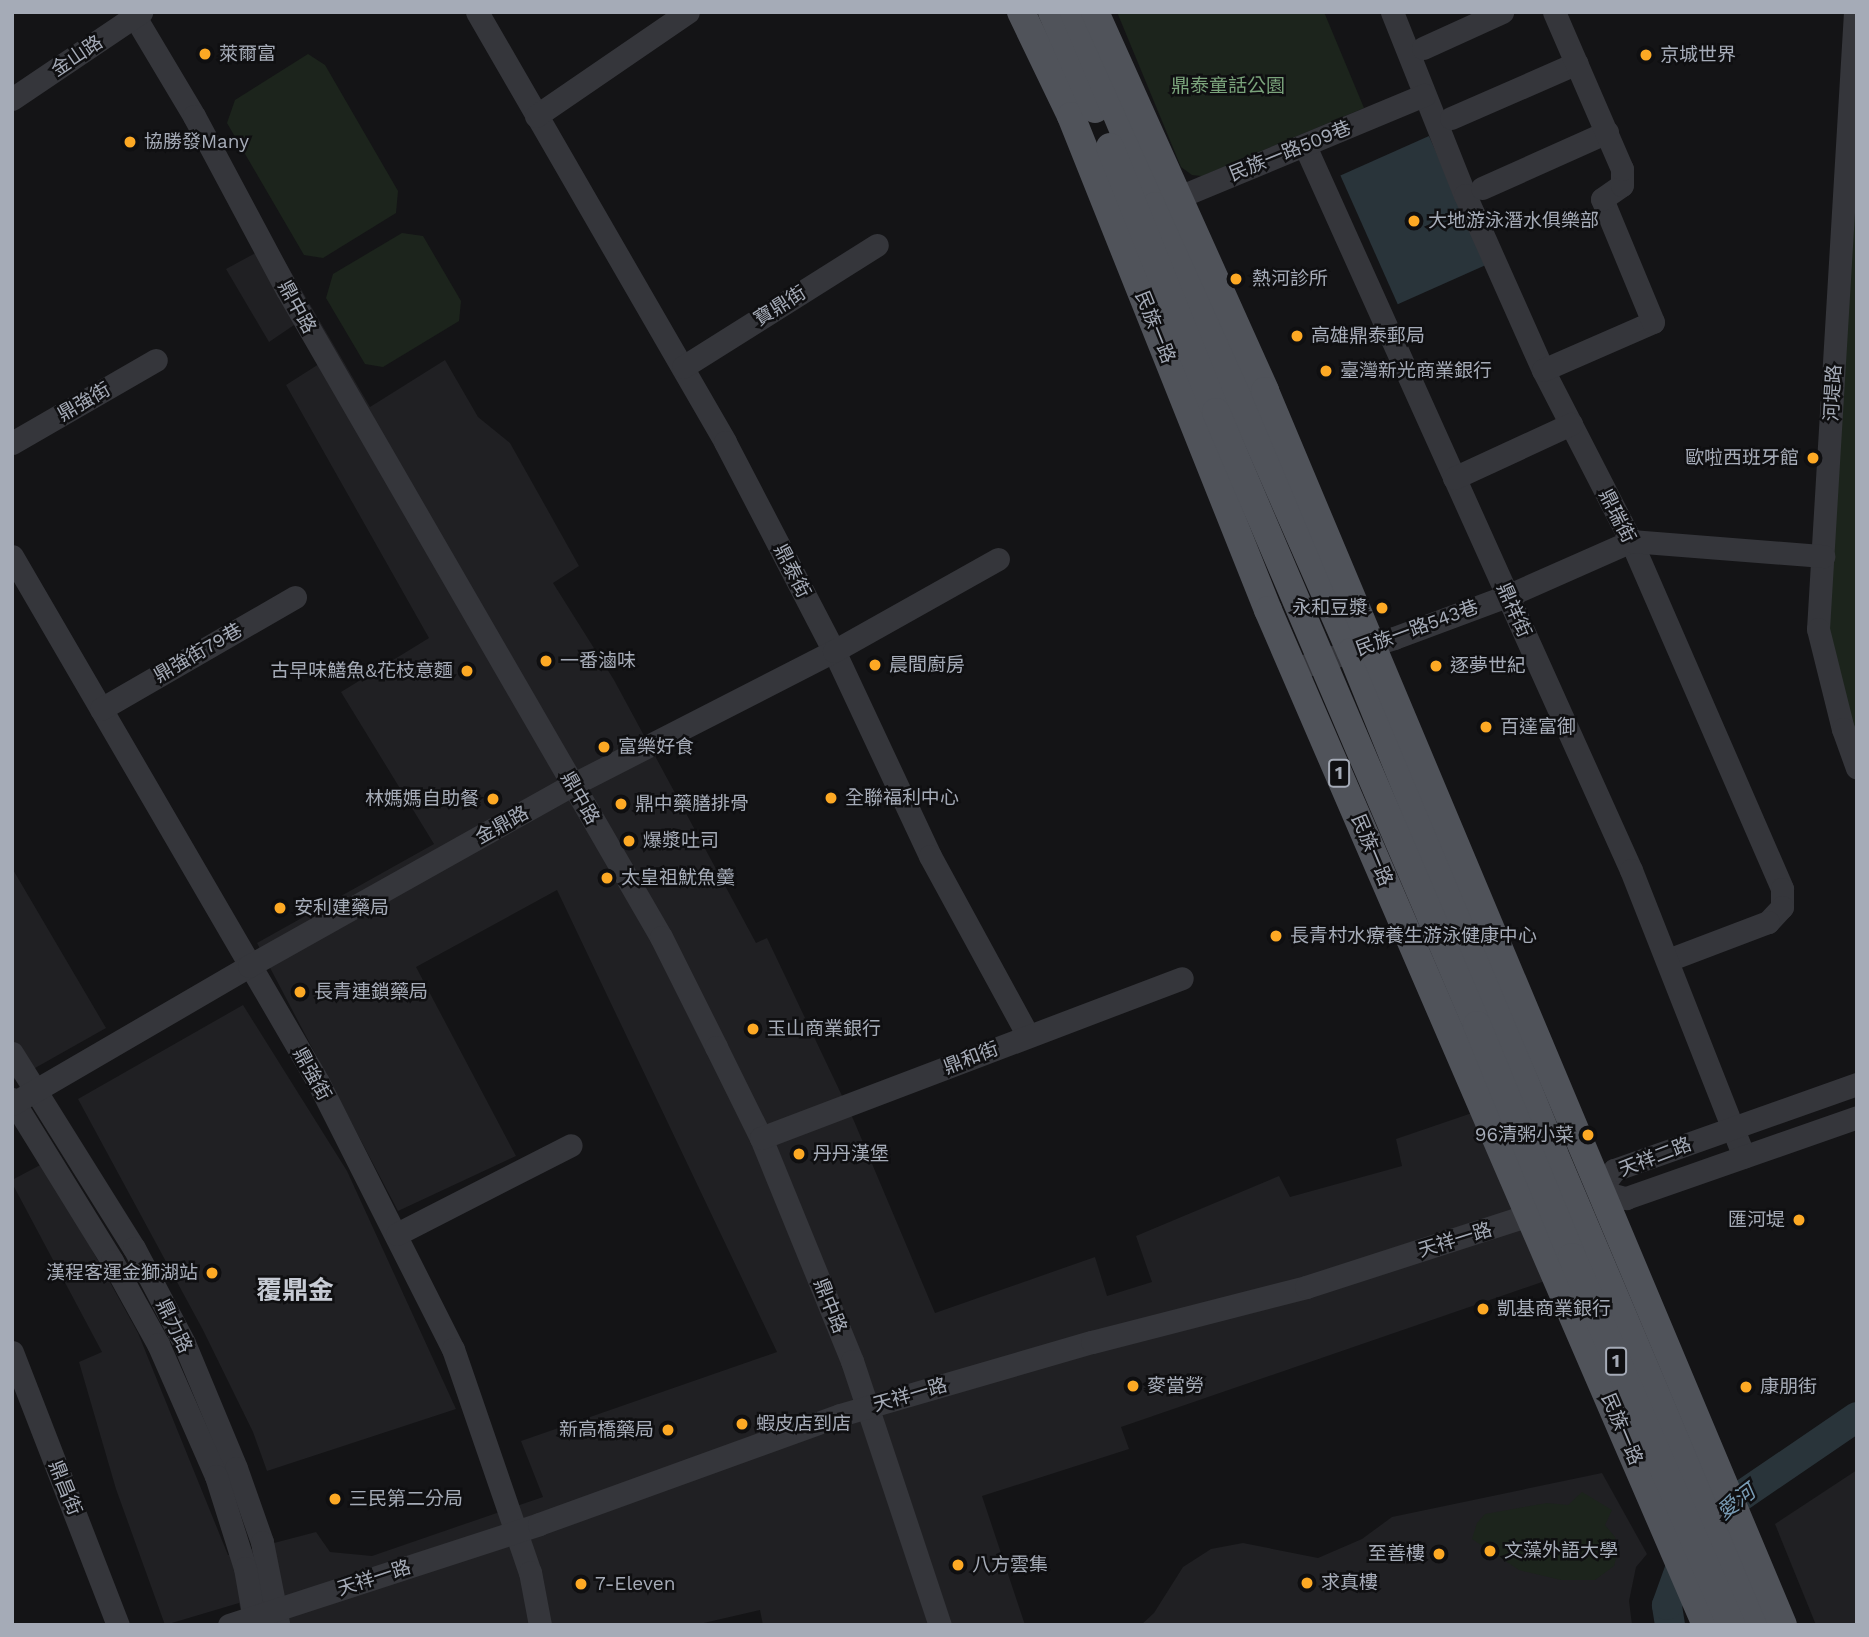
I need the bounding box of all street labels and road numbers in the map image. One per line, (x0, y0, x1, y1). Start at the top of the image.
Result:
street label: 金山路 (47, 31, 107, 81)
street label: 民族一路509巷 (1226, 116, 1354, 186)
street label: 鼎中路 (273, 277, 321, 337)
street label: 寶鼎街 (750, 281, 810, 331)
street label: 民族一路 (1130, 287, 1180, 367)
street label: 河堤路 (1820, 364, 1846, 422)
street label: 鼎強街 (54, 378, 114, 426)
street label: 鼎瑞街 (1594, 485, 1640, 547)
street label: 鼎泰街 (769, 540, 815, 602)
street label: 鼎祥街 (1492, 579, 1536, 641)
street label: 民族一路543巷 (1353, 595, 1481, 661)
street label: 鼎強街79巷 (150, 619, 246, 687)
road number: 1 (1327, 758, 1351, 788)
street label: 鼎中路 (556, 768, 604, 828)
street label: 金鼎路 (472, 801, 532, 849)
street label: 民族一路 (1347, 811, 1397, 889)
street label: 鼎和街 (940, 1037, 1002, 1079)
street label: 鼎強街 (288, 1044, 336, 1104)
street label: 天祥二路 (1615, 1133, 1695, 1181)
street label: 天祥一路 (1415, 1218, 1495, 1262)
street label: 鼎中路 (809, 1275, 851, 1337)
street label: 鼎力路 (151, 1295, 197, 1357)
road number: 1 (1604, 1346, 1628, 1376)
street label: 天祥一路 (870, 1374, 950, 1416)
street label: 民族一路 (1597, 1390, 1647, 1468)
street label: 鼎昌街 (44, 1457, 86, 1519)
street label: 天祥一路 (334, 1555, 414, 1601)

